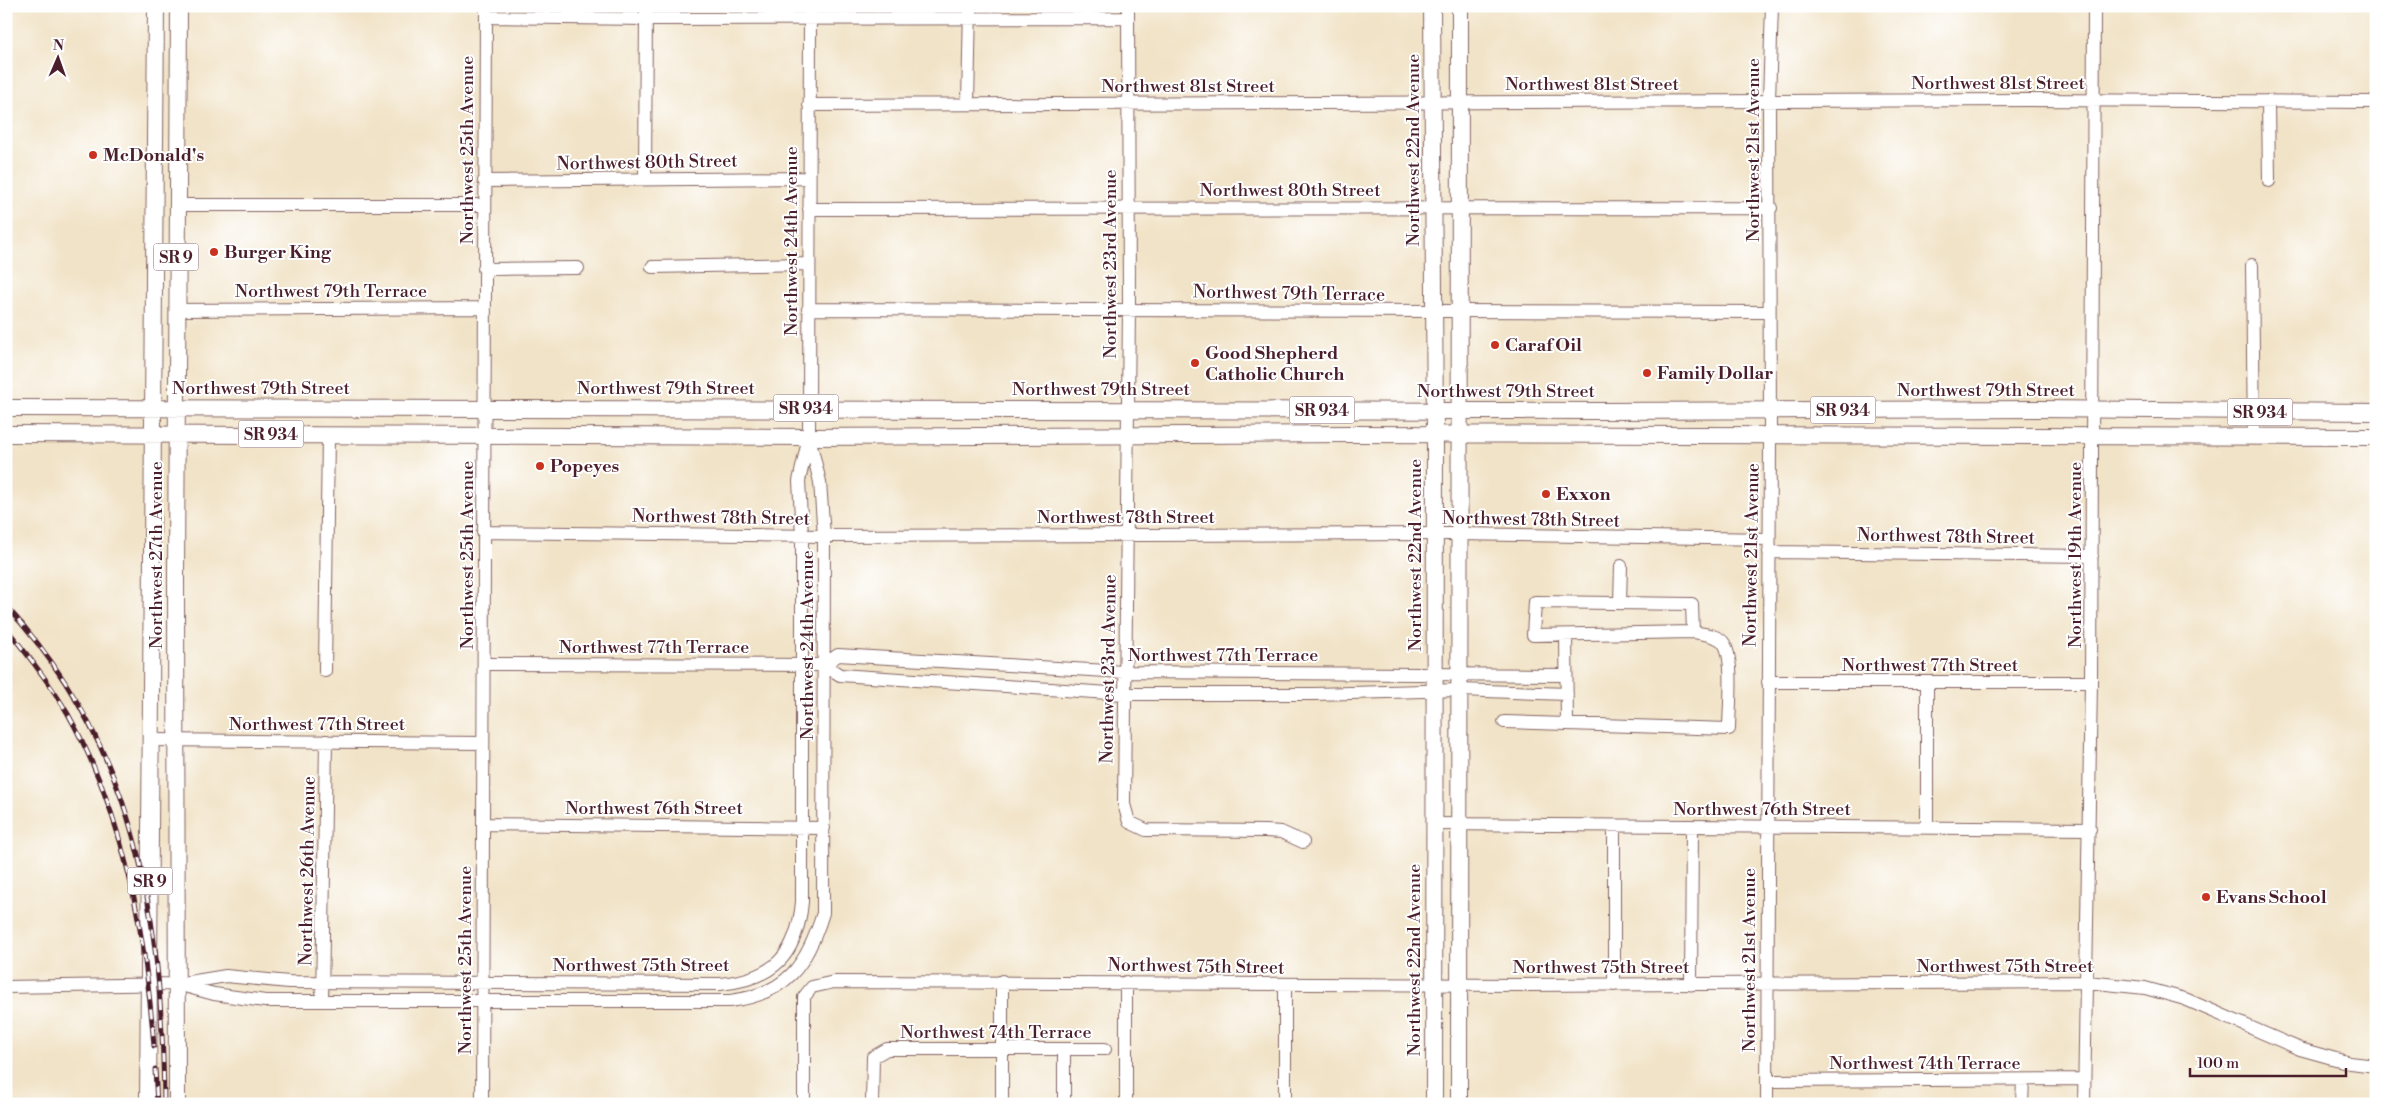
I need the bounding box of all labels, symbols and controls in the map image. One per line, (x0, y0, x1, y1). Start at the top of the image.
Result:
north arrow (32, 32, 82, 82)
text: N (53, 37, 64, 55)
street label: Northwest 22nd Avenue (1402, 54, 1425, 246)
street label: Northwest 25th Avenue (456, 56, 479, 244)
street label: Northwest 21st Avenue (1742, 58, 1765, 242)
street label: Northwest 81st Street (1911, 72, 2085, 95)
street label: Northwest 81st Street (1505, 73, 1679, 96)
street label: Northwest 81st Street (1101, 75, 1275, 98)
place label: McDonald's (103, 144, 204, 167)
street label: Northwest 24th Avenue (780, 146, 803, 336)
marker: McDonald's (87, 149, 99, 161)
street label: Northwest 80th Street (556, 149, 738, 176)
street label: Northwest 23rd Avenue (1099, 169, 1122, 359)
street label: Northwest 80th Street (1199, 179, 1381, 202)
place label: Burger King (224, 241, 332, 264)
road number: SR 9 (154, 243, 198, 270)
marker: Burger King (208, 246, 220, 258)
street label: Northwest 79th Terrace (235, 280, 427, 303)
street label: Northwest 79th Terrace (1193, 280, 1385, 307)
place label: Caraf Oil (1505, 334, 1582, 357)
marker: Caraf Oil (1489, 339, 1501, 351)
place label: Good Shepherd Catholic Church (1205, 342, 1344, 386)
marker: Good Shepherd Catholic Church (1189, 357, 1201, 369)
place label: Family Dollar (1657, 362, 1773, 385)
marker: Family Dollar (1641, 367, 1653, 379)
street label: Northwest 79th Street (172, 377, 351, 400)
street label: Northwest 79th Street (577, 377, 756, 400)
street label: Northwest 79th Street (1012, 378, 1191, 401)
street label: Northwest 79th Street (1897, 379, 2076, 402)
street label: Northwest 79th Street (1417, 380, 1596, 403)
road number: SR 934 (774, 394, 838, 422)
road number: SR 934 (1290, 396, 1354, 424)
road number: SR 934 (1810, 396, 1876, 424)
road number: SR 934 (2228, 398, 2292, 426)
road number: SR 934 (238, 420, 304, 448)
place label: Popeyes (550, 455, 620, 478)
street label: Northwest 22nd Avenue (1404, 459, 1427, 651)
marker: Popeyes (534, 460, 546, 472)
street label: Northwest 27th Avenue (145, 461, 168, 649)
street label: Northwest 25th Avenue (456, 461, 479, 649)
street label: Northwest 19th Avenue (2064, 462, 2087, 648)
street label: Northwest 21st Avenue (1738, 463, 1765, 647)
place label: Exxon (1556, 483, 1611, 506)
marker: Exxon (1540, 488, 1552, 500)
street label: Northwest 78th Street (632, 504, 811, 531)
street label: Northwest 78th Street (1037, 506, 1216, 529)
street label: Northwest 78th Street (1442, 506, 1621, 533)
street label: Northwest 78th Street (1857, 523, 2036, 550)
street label: Northwest 24th Avenue (796, 550, 819, 740)
street label: Northwest 23rd Avenue (1095, 574, 1122, 764)
street label: Northwest 77th Terrace (559, 636, 749, 659)
street label: Northwest 77th Terrace (1128, 644, 1318, 667)
street label: Northwest 77th Street (1842, 654, 2019, 677)
street label: Northwest 77th Street (229, 713, 406, 736)
street label: Northwest 26th Avenue (294, 776, 321, 966)
street label: Northwest 76th Street (565, 797, 743, 820)
street label: Northwest 76th Street (1673, 798, 1851, 821)
street label: Northwest 22nd Avenue (1403, 864, 1426, 1056)
street label: Northwest 25th Avenue (454, 866, 477, 1054)
road number: SR 9 (128, 868, 172, 894)
street label: Northwest 21st Avenue (1738, 868, 1761, 1052)
place label: Evans School (2216, 886, 2327, 909)
marker: Evans School (2200, 891, 2212, 903)
street label: Northwest 75th Street (1107, 953, 1285, 980)
street label: Northwest 75th Street (553, 954, 730, 977)
street label: Northwest 75th Street (1917, 955, 2094, 978)
street label: Northwest 75th Street (1513, 956, 1690, 979)
street label: Northwest 74th Terrace (900, 1021, 1092, 1044)
scale bar (2190, 1045, 2346, 1077)
street label: Northwest 74th Terrace (1829, 1052, 2021, 1075)
text: 100 m (2197, 1054, 2239, 1073)

